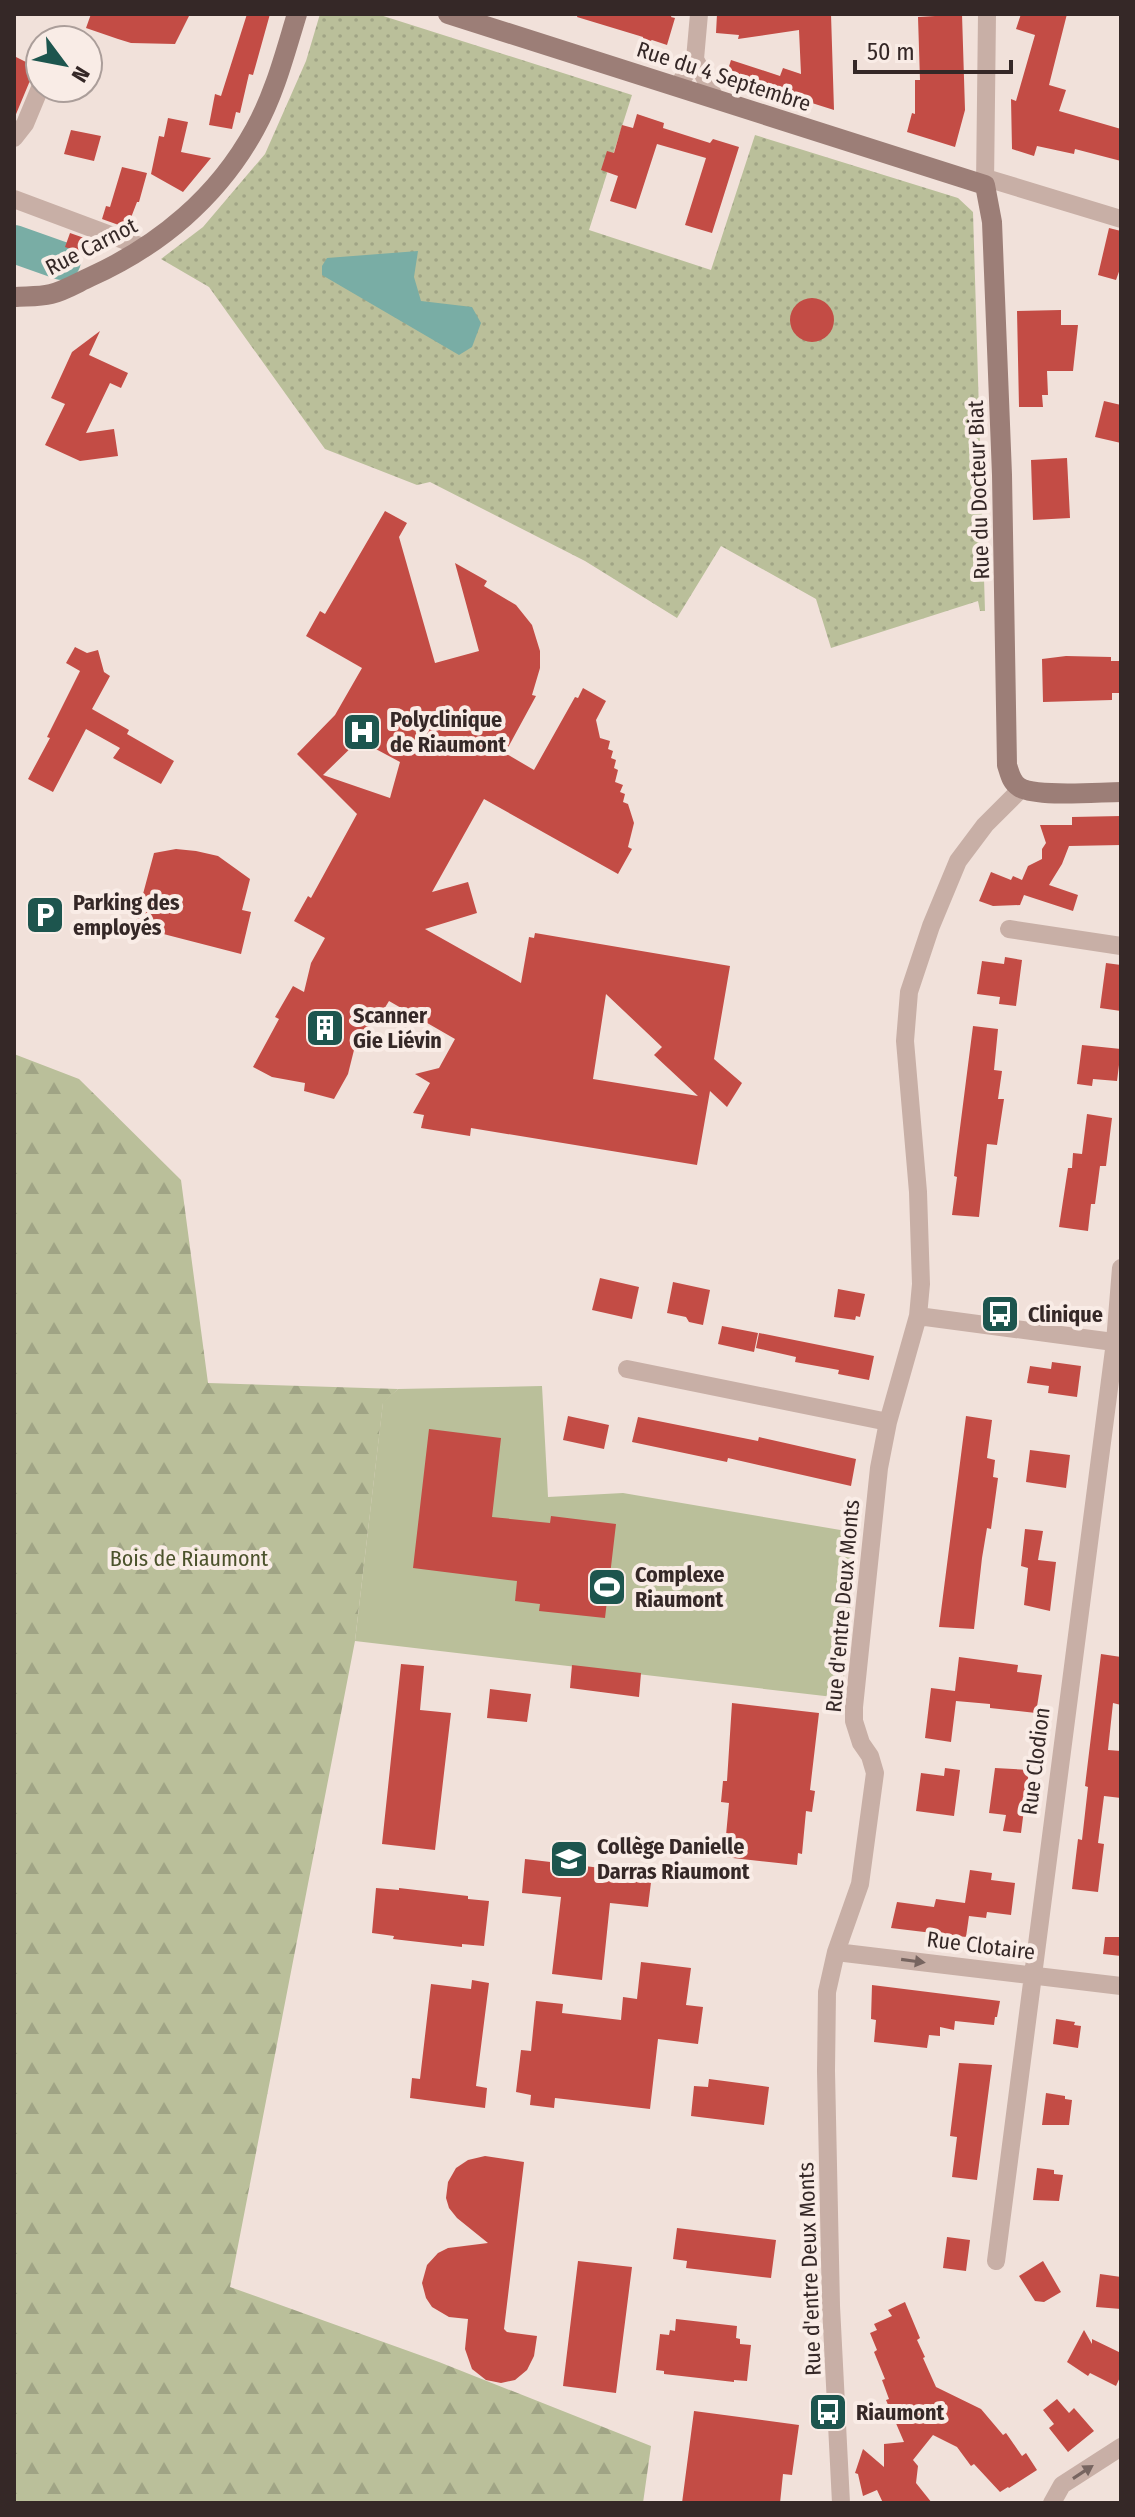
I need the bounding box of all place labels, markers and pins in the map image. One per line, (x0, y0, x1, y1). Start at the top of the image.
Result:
place label: Polyclinique de Riaumont (390, 706, 506, 758)
hospital icon: Polyclinique de Riaumont (341, 711, 383, 753)
place label: Parking des employés (73, 889, 180, 941)
parking icon: Parking des employés (24, 894, 66, 936)
place label: Scanner Gie Liévin (353, 1002, 442, 1054)
building icon: Scanner Gie Liévin (304, 1007, 346, 1049)
bus stop icon: Clinique (979, 1293, 1021, 1335)
place label: Clinique (1028, 1301, 1103, 1328)
place label: Complexe Riaumont (635, 1561, 725, 1613)
sports icon: Complexe Riaumont (586, 1566, 628, 1608)
place label: Collège Danielle Darras Riaumont (597, 1833, 750, 1885)
school or university icon: Collège Danielle Darras Riaumont (548, 1838, 590, 1880)
bus stop icon: Riaumont (807, 2391, 849, 2433)
place label: Riaumont (856, 2399, 944, 2426)

